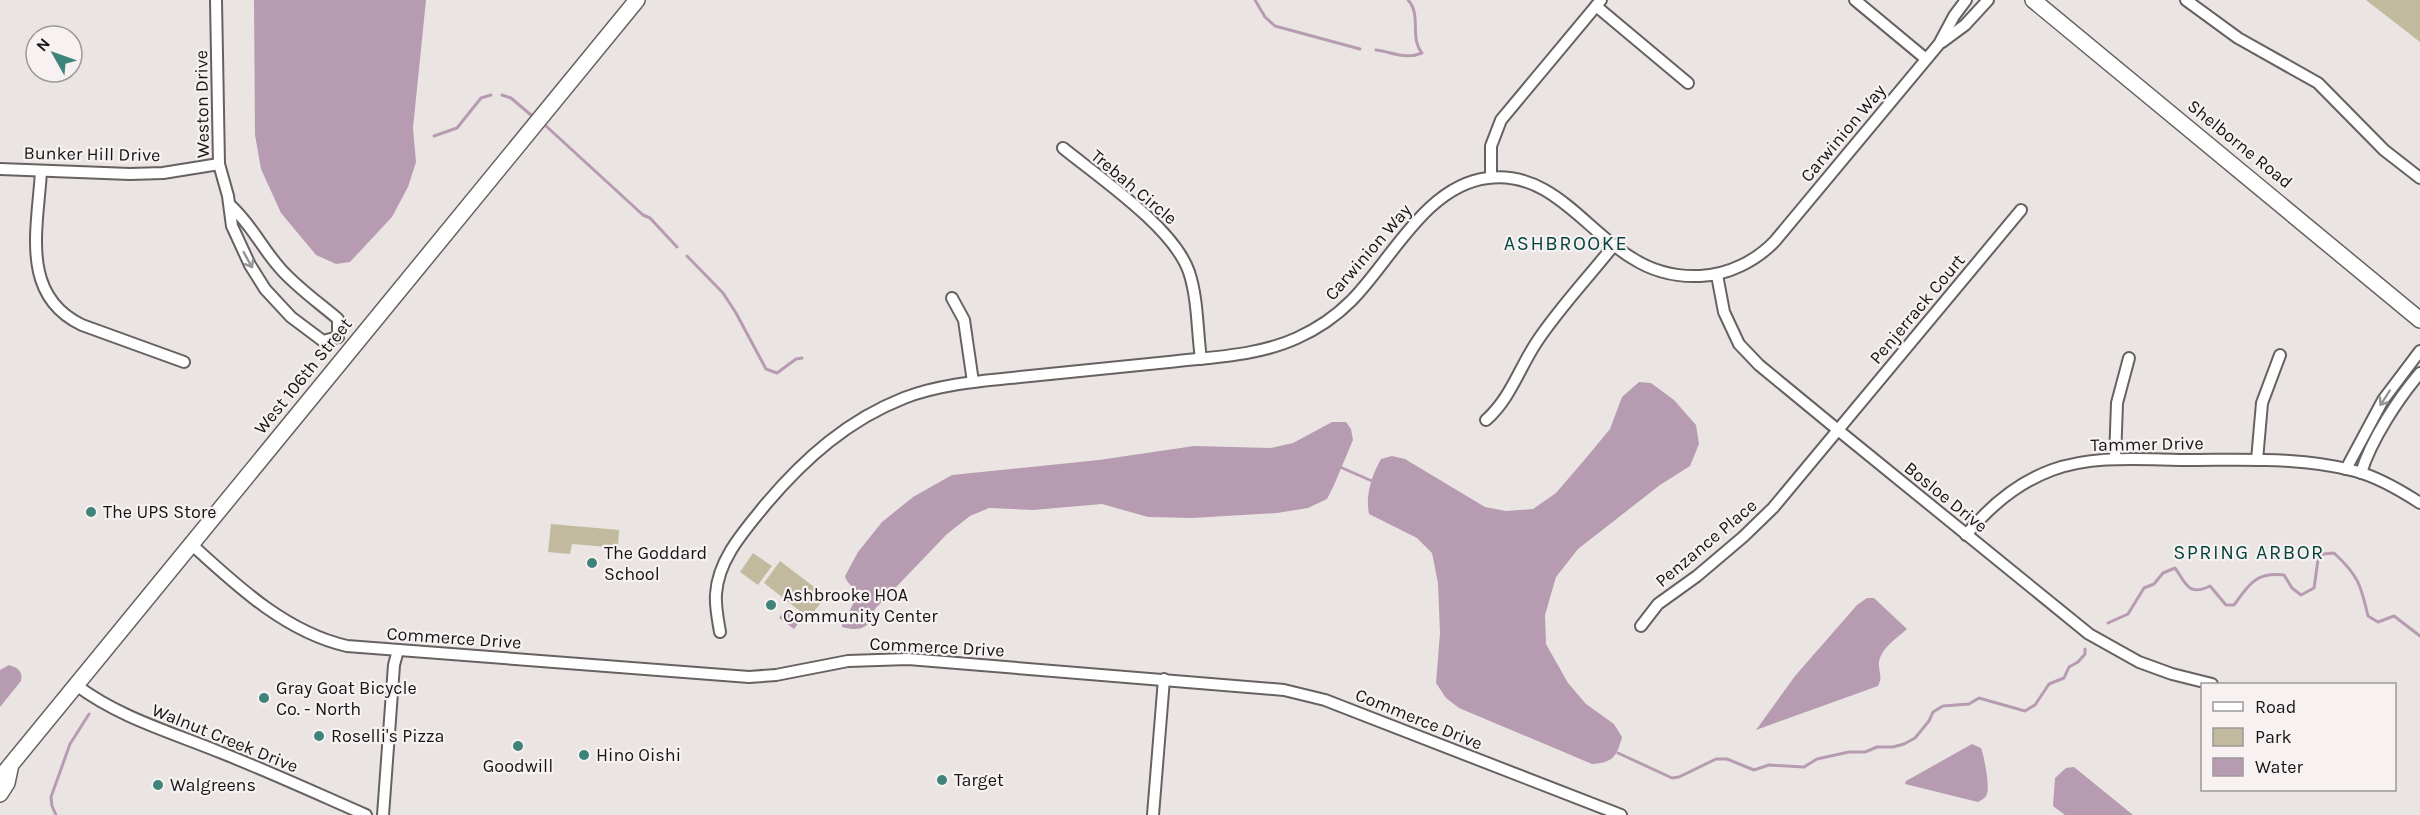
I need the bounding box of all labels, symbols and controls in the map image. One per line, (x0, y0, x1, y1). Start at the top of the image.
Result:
north arrow (24, 24, 84, 84)
text: N (32, 34, 54, 55)
street label: Weston Drive (190, 50, 214, 158)
street label: Carwinion Way (1796, 79, 1891, 186)
street label: Shelborne Road (2183, 95, 2297, 193)
street label: Bunker Hill Drive (23, 142, 161, 166)
street label: Trebah Circle (1086, 145, 1182, 229)
street label: Carwinion Way (1320, 199, 1416, 305)
district label: ASHBROOKE (1504, 232, 1628, 255)
street label: Penjerrack Court (1865, 249, 1969, 368)
one-way arrow (242, 251, 254, 268)
street label: West 106th Street (249, 313, 357, 439)
one-way arrow (2378, 389, 2390, 406)
street label: Tammer Drive (2090, 432, 2204, 456)
street label: Bosloe Drive (1900, 457, 1992, 537)
street label: Penzance Place (1651, 494, 1761, 592)
place label: The UPS Store (103, 501, 217, 523)
marker: The UPS Store (84, 505, 98, 519)
district label: SPRING ARBOR (2173, 541, 2325, 564)
place label: The Goddard School (604, 542, 707, 585)
marker: The Goddard School (585, 556, 599, 570)
place label: Ashbrooke HOA Community Center (783, 584, 938, 627)
marker: Ashbrooke HOA Community Center (764, 598, 778, 612)
street label: Commerce Drive (386, 622, 522, 654)
street label: Commerce Drive (869, 632, 1005, 662)
place label: Gray Goat Bicycle Co. - North (276, 677, 417, 720)
street label: Commerce Drive (1352, 683, 1486, 755)
legend (2201, 683, 2396, 791)
marker: Gray Goat Bicycle Co. - North (257, 691, 271, 705)
text: Road (2255, 696, 2296, 718)
street label: Walnut Creek Drive (149, 699, 301, 777)
place label: Roselli's Pizza (331, 725, 445, 747)
text: Park (2255, 726, 2292, 748)
marker: Roselli's Pizza (312, 729, 326, 743)
marker: Goodwill (511, 739, 525, 753)
place label: Hino Oishi (596, 744, 681, 766)
marker: Hino Oishi (577, 748, 591, 762)
place label: Goodwill (483, 755, 553, 777)
text: Water (2255, 756, 2303, 778)
place label: Target (954, 769, 1004, 791)
marker: Target (935, 773, 949, 787)
place label: Walgreens (170, 774, 256, 796)
marker: Walgreens (151, 778, 165, 792)

